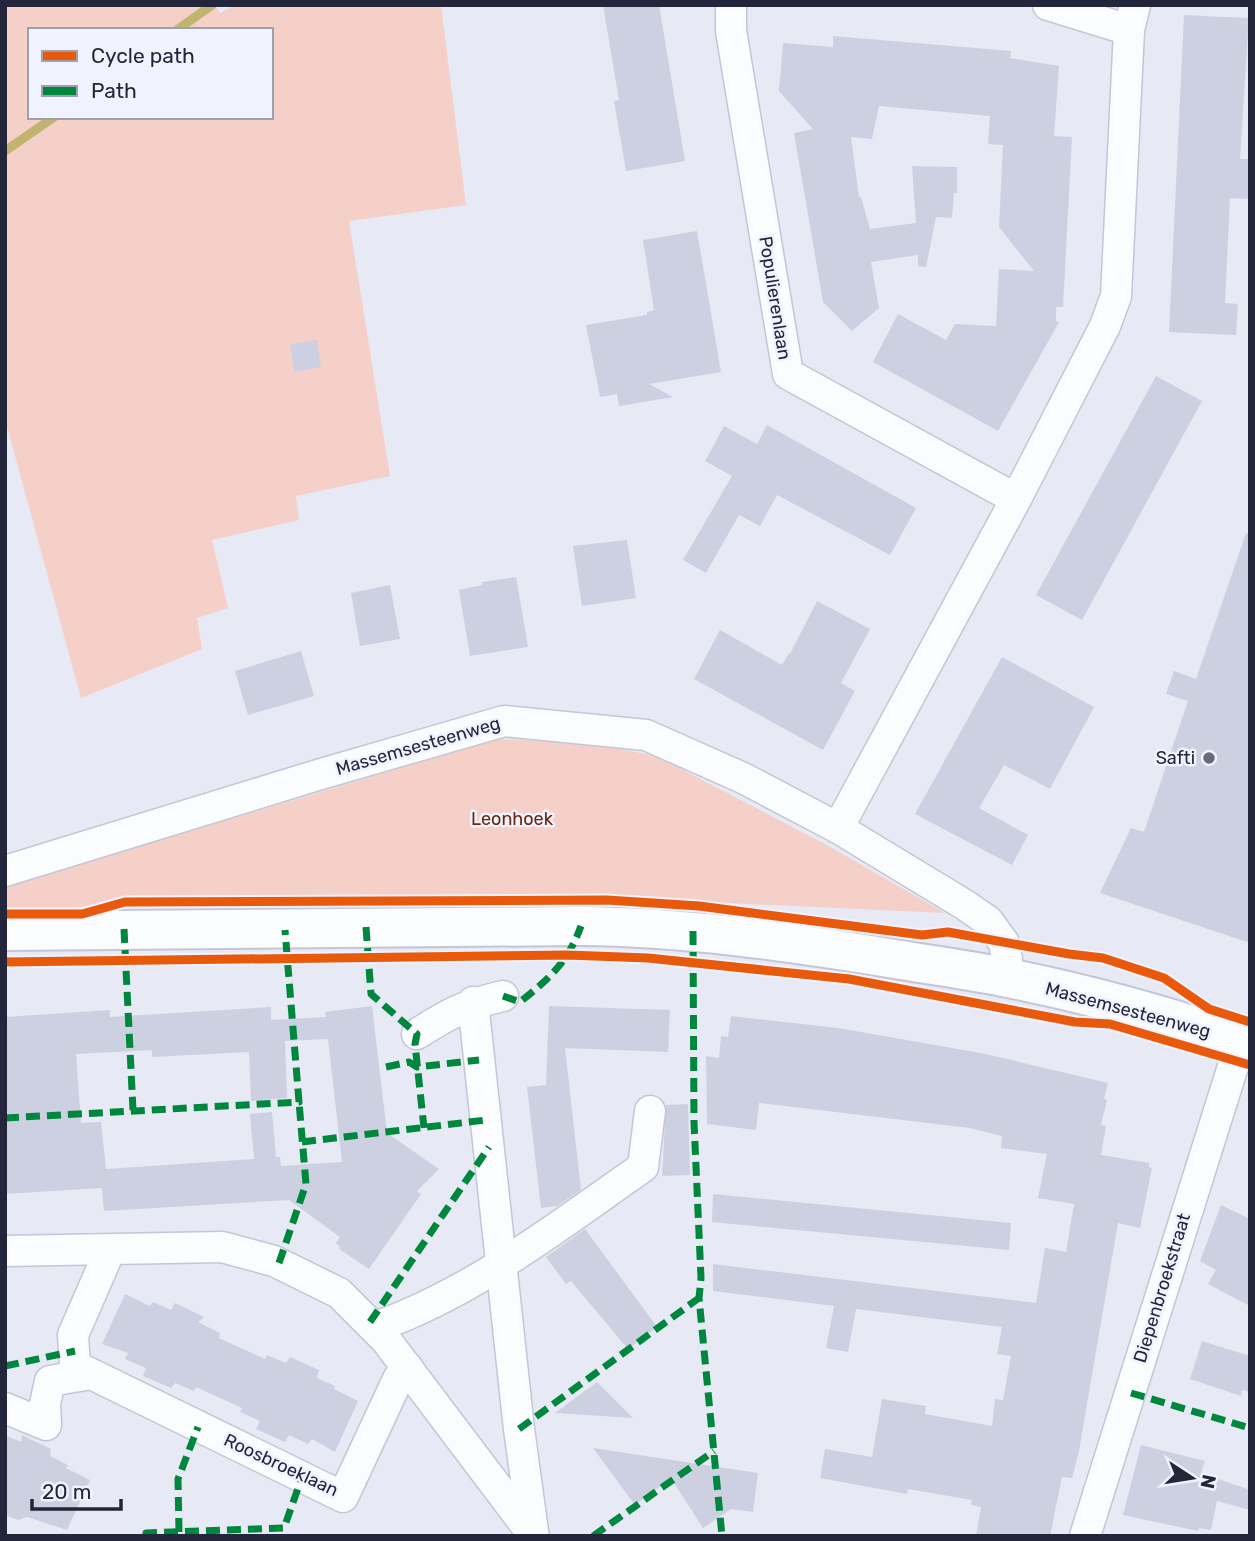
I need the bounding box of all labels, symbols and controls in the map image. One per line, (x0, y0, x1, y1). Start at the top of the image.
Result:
legend (28, 28, 273, 119)
text: Cycle path (91, 43, 195, 68)
text: Path (91, 78, 137, 103)
street label: Populierenlaan (754, 235, 796, 361)
street label: Massemsesteenweg (333, 712, 503, 780)
place label: Safti (1156, 747, 1195, 769)
marker: Safti (1201, 750, 1217, 766)
park label: Leonhoek (471, 808, 554, 830)
street label: Massemsesteenweg (1043, 977, 1213, 1043)
street label: Diepenbroekstraat (1129, 1211, 1195, 1365)
street label: Roosbroeklaan (220, 1429, 342, 1501)
north arrow (1157, 1443, 1227, 1513)
scale bar (32, 1468, 121, 1512)
text: N (1195, 1472, 1221, 1491)
text: 20 m (42, 1479, 91, 1504)

